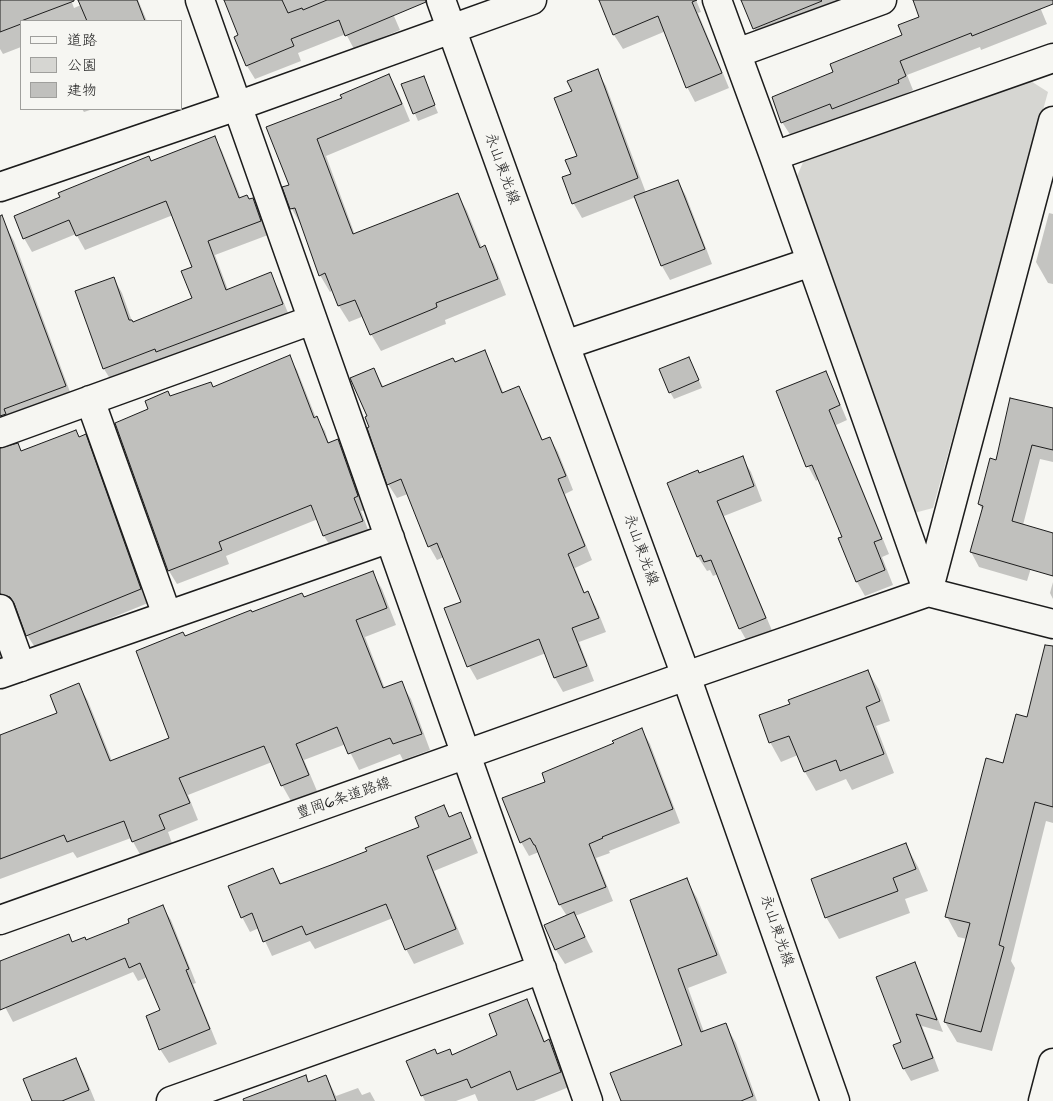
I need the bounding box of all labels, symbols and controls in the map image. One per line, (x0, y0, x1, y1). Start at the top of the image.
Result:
legend (20, 20, 182, 110)
text: 道路 (67, 30, 97, 51)
text: 公園 (67, 55, 97, 76)
text: 建物 (67, 80, 97, 101)
street label: 永山東光線 (480, 131, 522, 207)
street label: 永山東光線 (619, 512, 661, 588)
street label: 豊岡6条道路線 (294, 774, 394, 824)
street label: 永山東光線 (755, 893, 797, 969)

